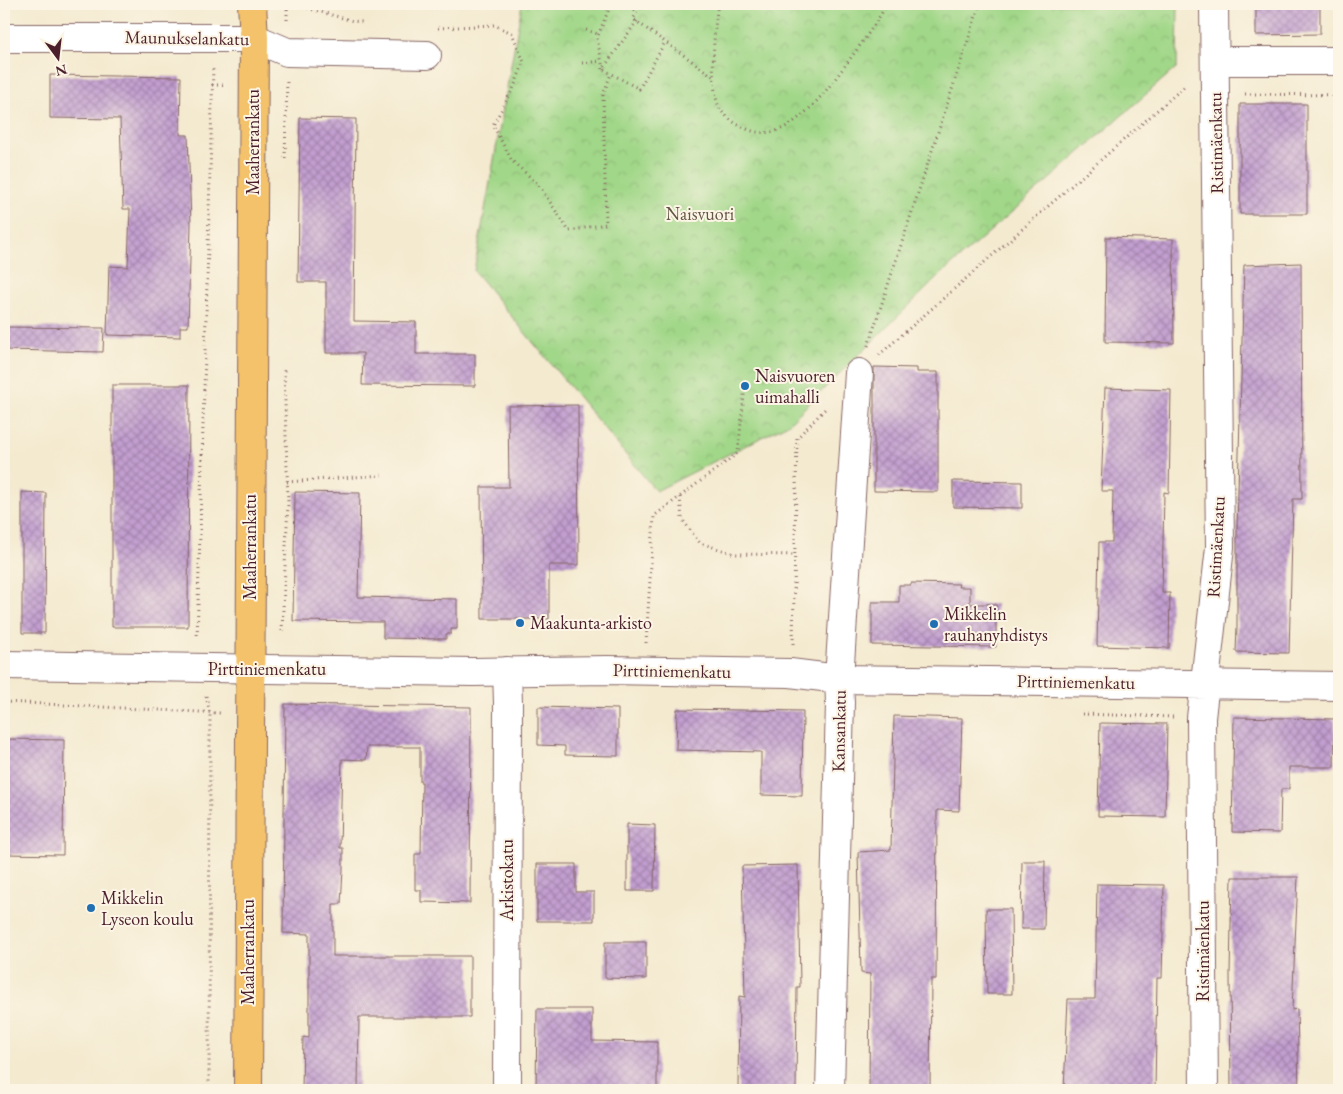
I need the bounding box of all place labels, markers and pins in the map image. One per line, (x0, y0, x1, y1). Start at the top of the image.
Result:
place label: Naisvuoren uimahalli (755, 364, 836, 408)
marker: Naisvuoren uimahalli (739, 380, 751, 392)
place label: Mikkelin rauhanyhdistys (944, 602, 1048, 646)
place label: Maakunta-arkisto (530, 611, 652, 634)
marker: Maakunta-arkisto (514, 617, 526, 629)
marker: Mikkelin rauhanyhdistys (928, 618, 940, 630)
place label: Mikkelin Lyseon koulu (101, 886, 194, 930)
marker: Mikkelin Lyseon koulu (85, 902, 97, 914)

